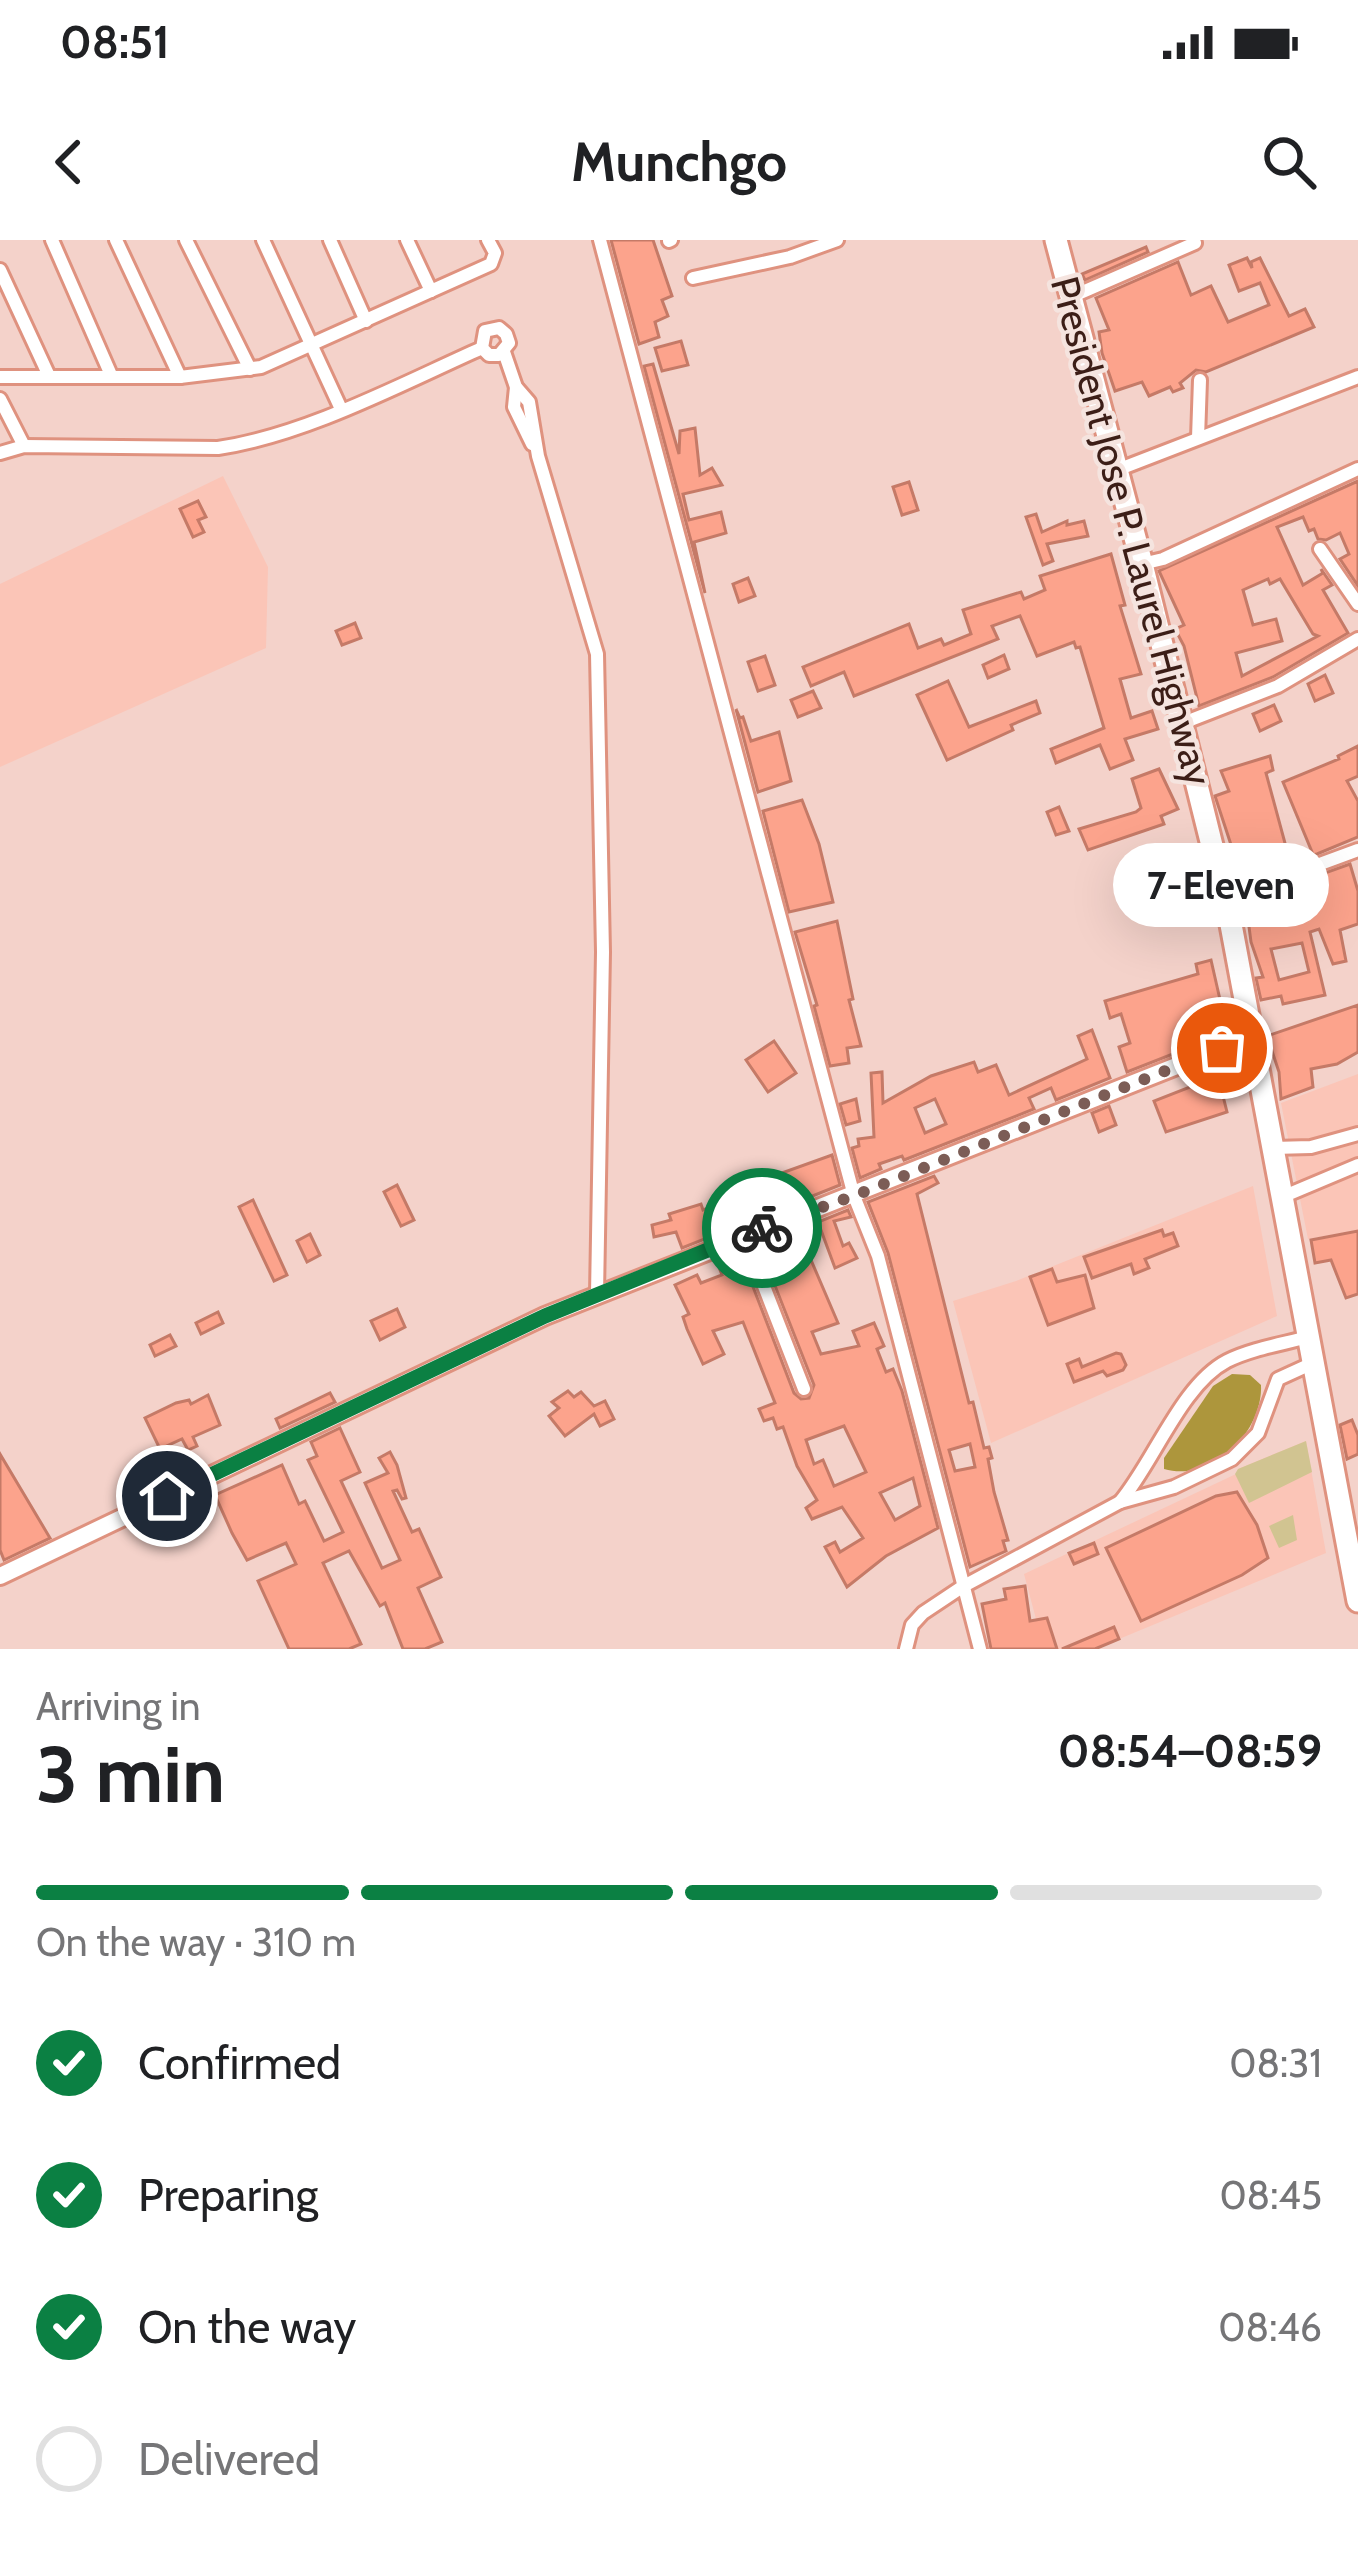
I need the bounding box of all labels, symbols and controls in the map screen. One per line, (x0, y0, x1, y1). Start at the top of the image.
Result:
text: 08:51 (60, 15, 170, 69)
icon: back (36, 129, 102, 195)
text: Munchgo (571, 129, 787, 195)
icon: search (1256, 129, 1322, 195)
street label: President Jose P. Laurel Highway (1041, 271, 1223, 791)
callout: 7-Eleven (1114, 844, 1330, 928)
text: 7-Eleven (1147, 861, 1295, 909)
pin (1171, 997, 1273, 1099)
icon: bag (1189, 1015, 1255, 1081)
courier (702, 1168, 822, 1288)
icon: bike (729, 1195, 795, 1261)
pin (116, 1445, 218, 1547)
icon: home (134, 1463, 200, 1529)
text: Arriving in (36, 1682, 200, 1730)
text: 08:54–08:59 (1058, 1724, 1322, 1778)
text: 3 min (36, 1727, 225, 1822)
text: On the way · 310 m (36, 1918, 356, 1966)
icon: check (36, 2030, 102, 2096)
text: Confirmed (138, 2036, 341, 2090)
text: 08:31 (1229, 2039, 1322, 2087)
icon: check (36, 2162, 102, 2228)
text: Preparing (138, 2168, 318, 2222)
text: 08:45 (1219, 2171, 1322, 2219)
icon: check (36, 2294, 102, 2360)
text: On the way (138, 2300, 356, 2354)
text: 08:46 (1218, 2303, 1322, 2351)
text: Delivered (138, 2432, 320, 2486)

